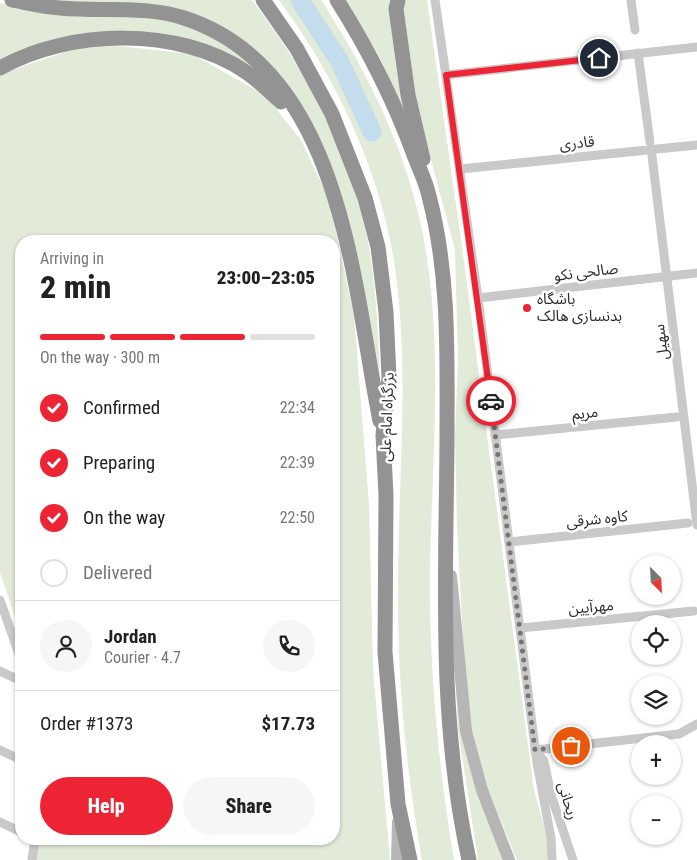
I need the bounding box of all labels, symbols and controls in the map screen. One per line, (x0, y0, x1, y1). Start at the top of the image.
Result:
pin (578, 37, 620, 79)
icon: home (585, 44, 613, 72)
street label: قادری (559, 132, 596, 154)
text: Arriving in (40, 249, 104, 268)
street label: صالحی نکو (553, 259, 619, 285)
text: 23:00–23:05 (217, 266, 315, 289)
text: 2 min (40, 268, 111, 306)
place label: باشگاه بدنسازی هالک (537, 290, 622, 325)
marker: باشگاه بدنسازی هالک (521, 302, 533, 314)
street label: سهیل (650, 323, 672, 361)
text: On the way · 300 m (40, 348, 160, 367)
street label: بزرگراه امام علی (376, 372, 400, 462)
courier (466, 376, 516, 426)
icon: car (477, 387, 505, 415)
icon: check (40, 394, 68, 422)
text: Confirmed (83, 396, 160, 419)
text: 22:34 (280, 398, 315, 417)
street label: مریم (571, 403, 599, 425)
icon: check (40, 449, 68, 477)
text: Preparing (83, 451, 155, 474)
text: 22:39 (280, 453, 315, 472)
icon: check (40, 504, 68, 532)
text: On the way (83, 506, 165, 529)
street label: کاوه شرقی (565, 507, 629, 531)
text: 22:50 (280, 508, 315, 527)
north arrow (631, 555, 681, 605)
map controls (631, 555, 681, 845)
text: Delivered (83, 561, 152, 584)
street label: مهرآیین (567, 596, 615, 618)
button: locate (631, 615, 681, 665)
button: person (40, 620, 92, 672)
button: phone (263, 620, 315, 672)
text: Jordan (104, 625, 157, 648)
text: Courier · 4.7 (104, 648, 181, 667)
button: layers (631, 675, 681, 725)
text: Order #1373 (40, 712, 133, 735)
text: $17.73 (261, 712, 315, 735)
pin (550, 725, 592, 767)
icon: bag (557, 732, 585, 760)
button: + (631, 735, 681, 785)
button: Help (40, 777, 173, 835)
button: Share (183, 777, 315, 835)
street label: ریحانی (554, 780, 582, 822)
button: − (631, 795, 681, 845)

